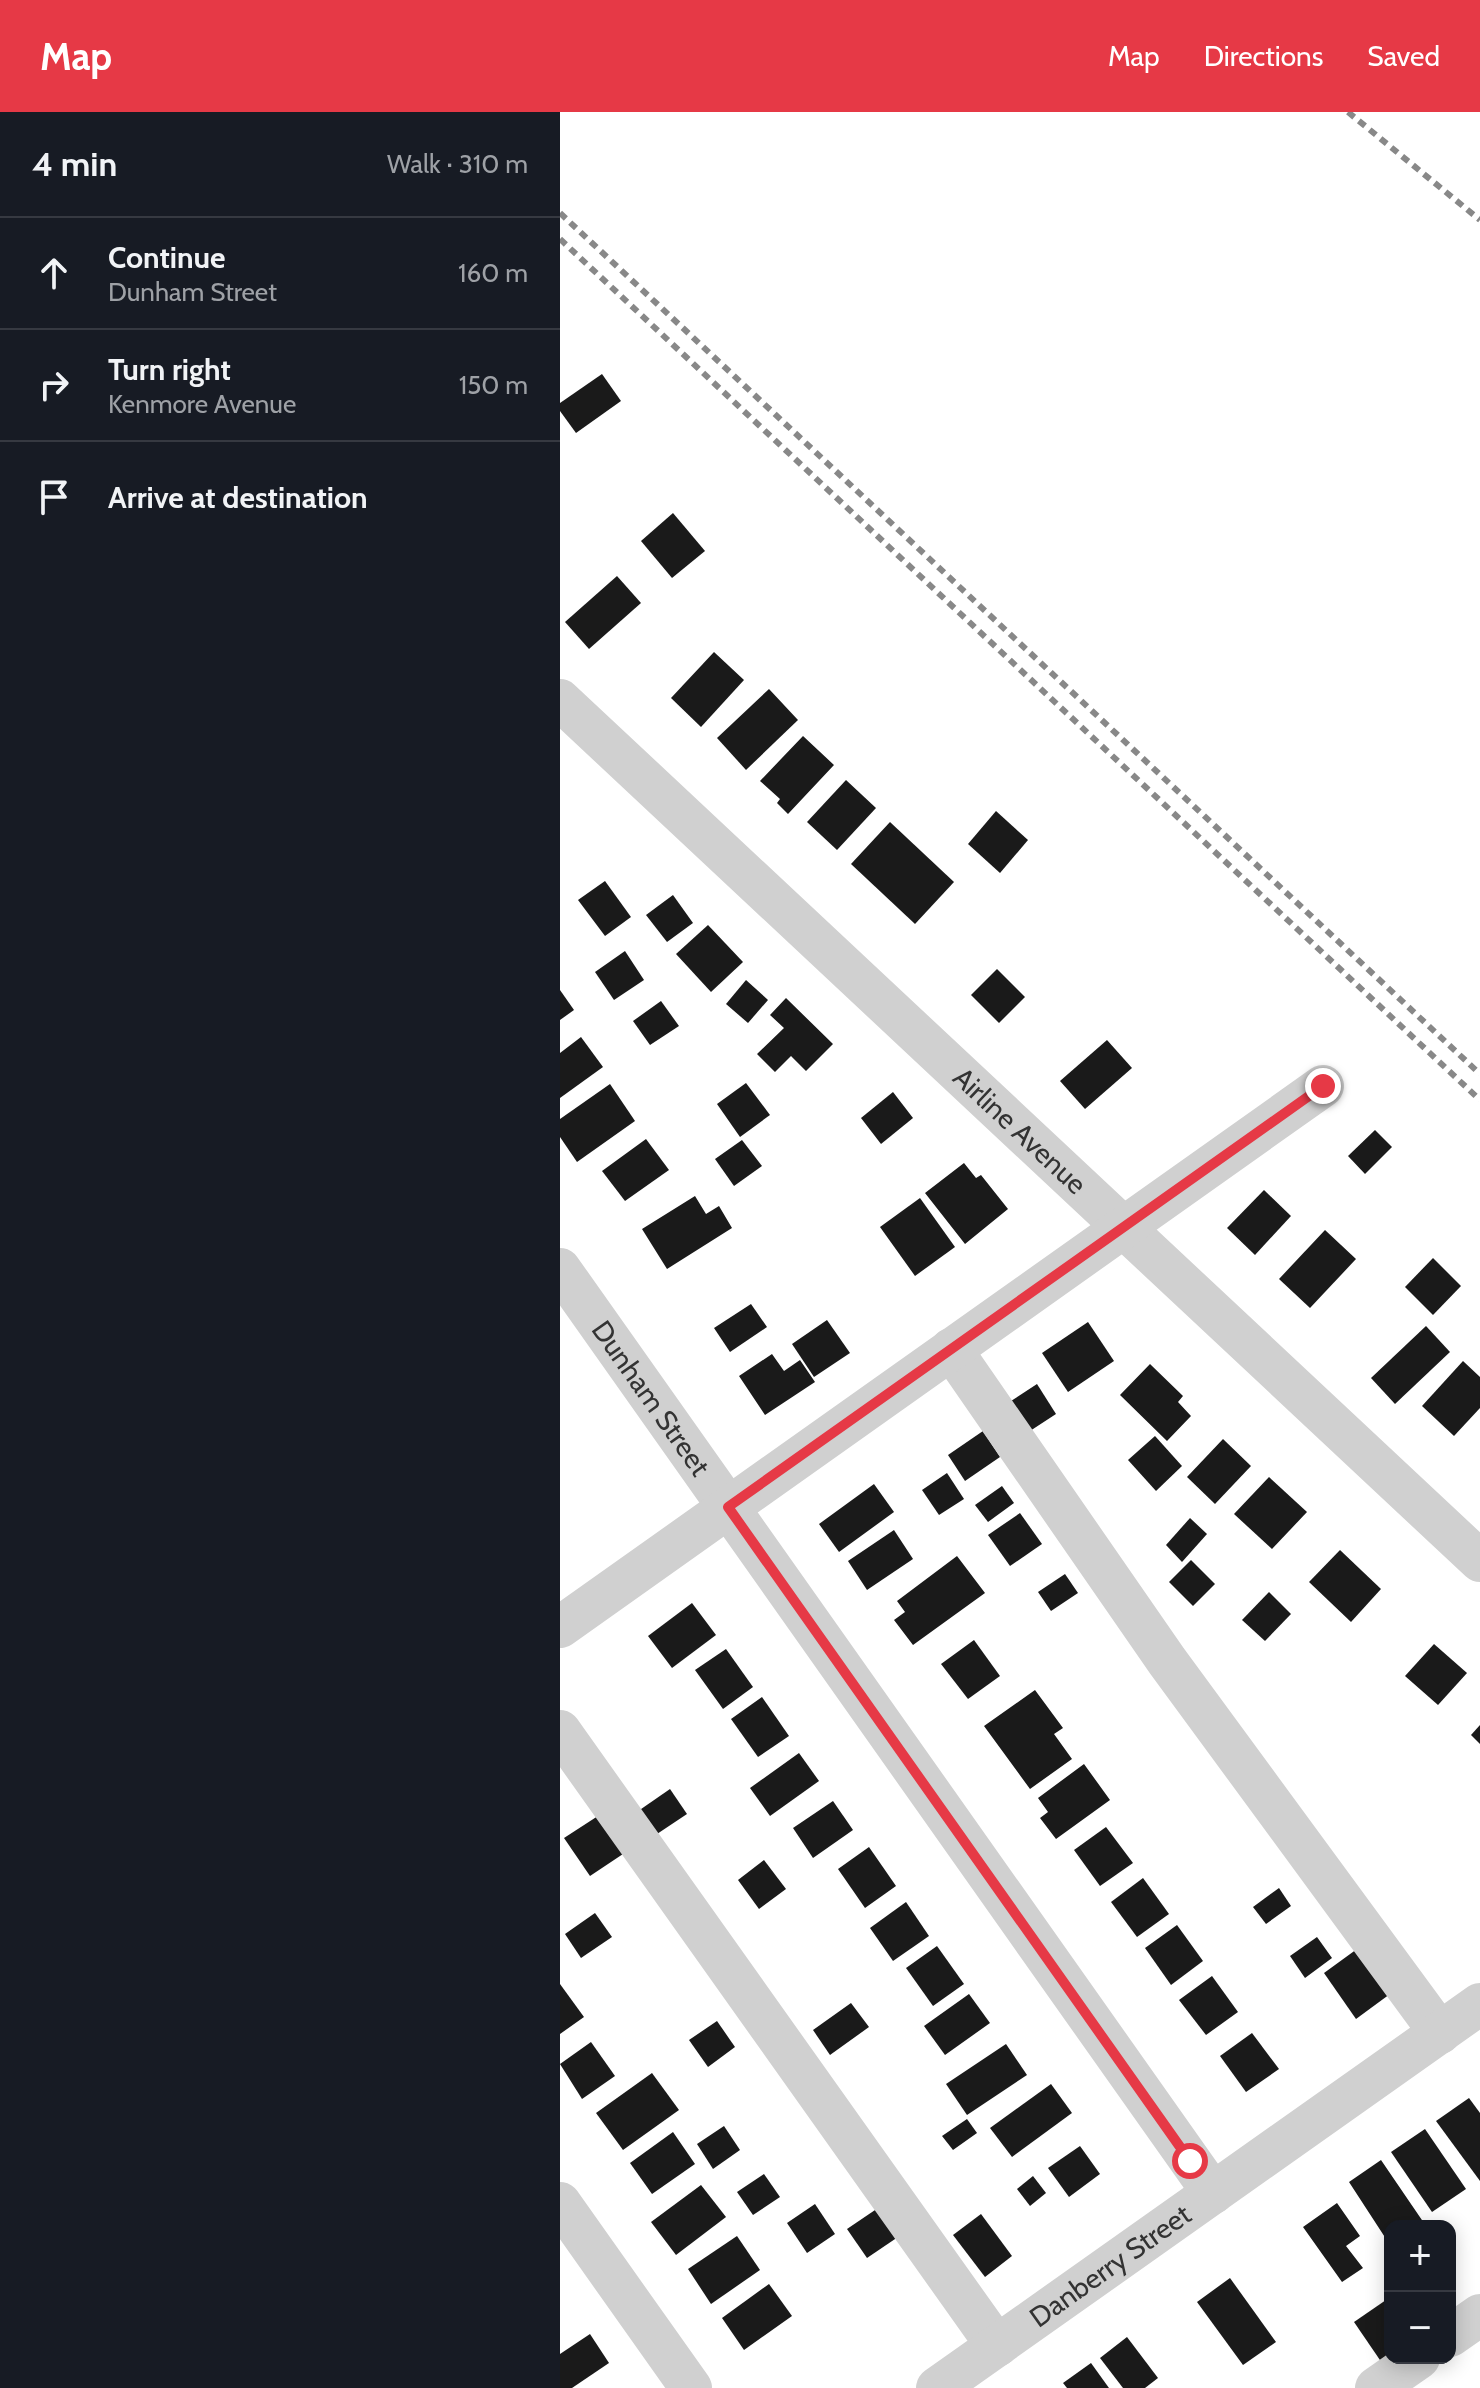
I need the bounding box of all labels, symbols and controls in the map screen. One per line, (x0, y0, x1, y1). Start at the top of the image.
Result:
text: Map (40, 33, 112, 80)
text: Map (1108, 39, 1160, 73)
text: Directions (1204, 39, 1323, 73)
text: Saved (1367, 39, 1440, 73)
text: 4 min (32, 143, 117, 185)
text: Walk · 310 m (387, 148, 528, 180)
text: Continue (108, 239, 225, 276)
icon: ahead (32, 251, 76, 295)
text: 160 m (458, 257, 528, 289)
text: Dunham Street (108, 276, 277, 308)
text: Turn right (108, 351, 231, 388)
icon: right (32, 363, 76, 407)
text: 150 m (459, 369, 528, 401)
text: Kenmore Avenue (108, 388, 296, 420)
icon: arrive (32, 475, 76, 519)
text: Arrive at destination (108, 479, 368, 516)
street label: Airline Avenue (946, 1060, 1094, 1201)
route end (1305, 1068, 1341, 1104)
street label: Dunham Street (585, 1314, 718, 1482)
route start (1172, 2143, 1208, 2179)
street label: Danberry Street (1023, 2197, 1197, 2334)
map controls (1384, 2220, 1456, 2364)
button: + (1384, 2220, 1456, 2292)
button: − (1384, 2292, 1456, 2364)

